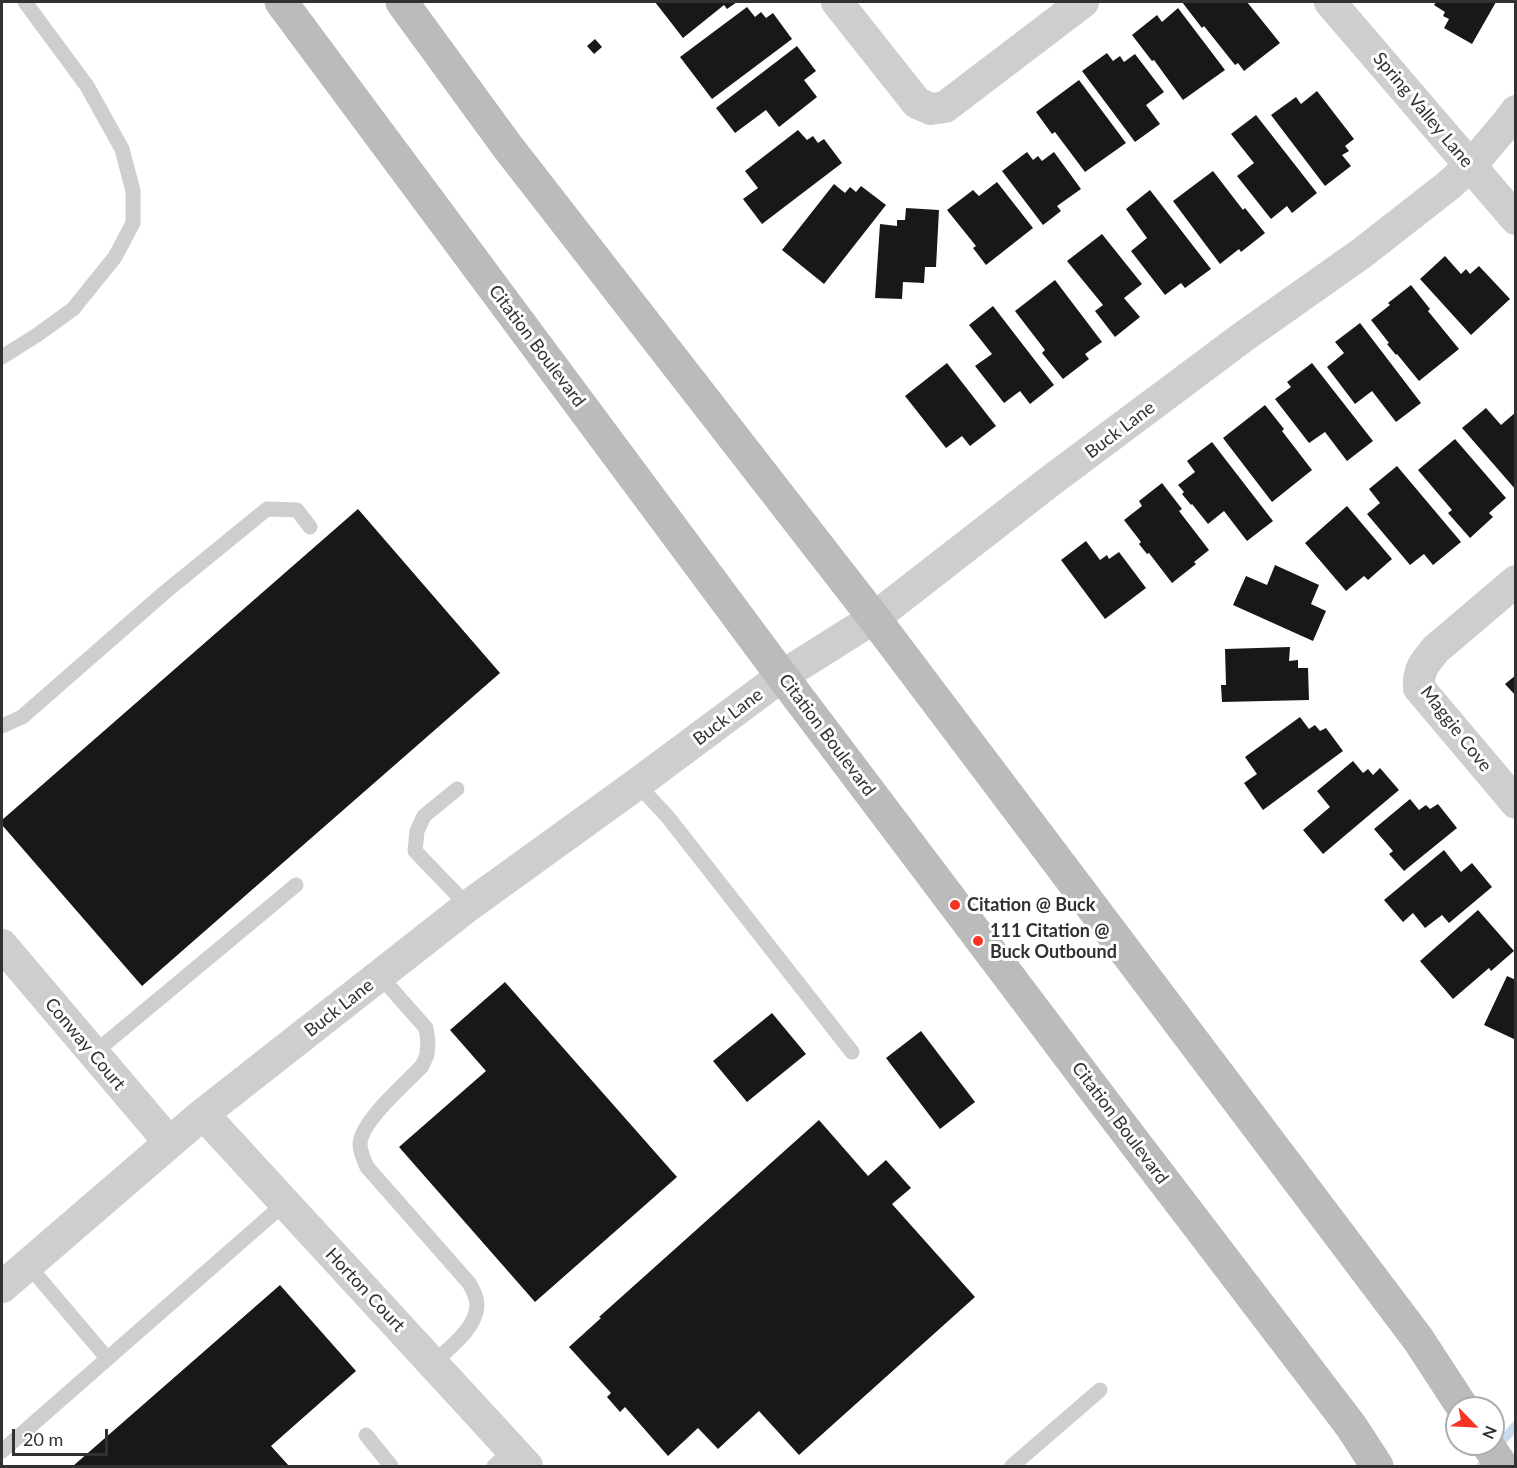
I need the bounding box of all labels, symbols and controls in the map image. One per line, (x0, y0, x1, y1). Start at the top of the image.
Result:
street label: Spring Valley Lane (1369, 48, 1477, 172)
street label: Citation Boulevard (484, 281, 590, 411)
street label: Buck Lane (1081, 397, 1159, 463)
street label: Citation Boulevard (774, 670, 880, 800)
street label: Maggie Cove (1416, 682, 1496, 776)
street label: Buck Lane (689, 684, 767, 750)
place label: Citation @ Buck (967, 894, 1095, 916)
marker: Citation @ Buck (948, 898, 962, 912)
place label: 111 Citation @ Buck Outbound (990, 920, 1117, 962)
marker: 111 Citation @ Buck Outbound (971, 934, 985, 948)
street label: Buck Lane (300, 974, 378, 1042)
street label: Conway Court (40, 993, 130, 1095)
street label: Citation Boulevard (1067, 1058, 1173, 1188)
street label: Horton Court (321, 1244, 409, 1336)
north arrow (1445, 1396, 1505, 1456)
scale bar (15, 1417, 111, 1455)
text: N (1479, 1423, 1501, 1442)
text: 20 m (23, 1428, 63, 1450)

